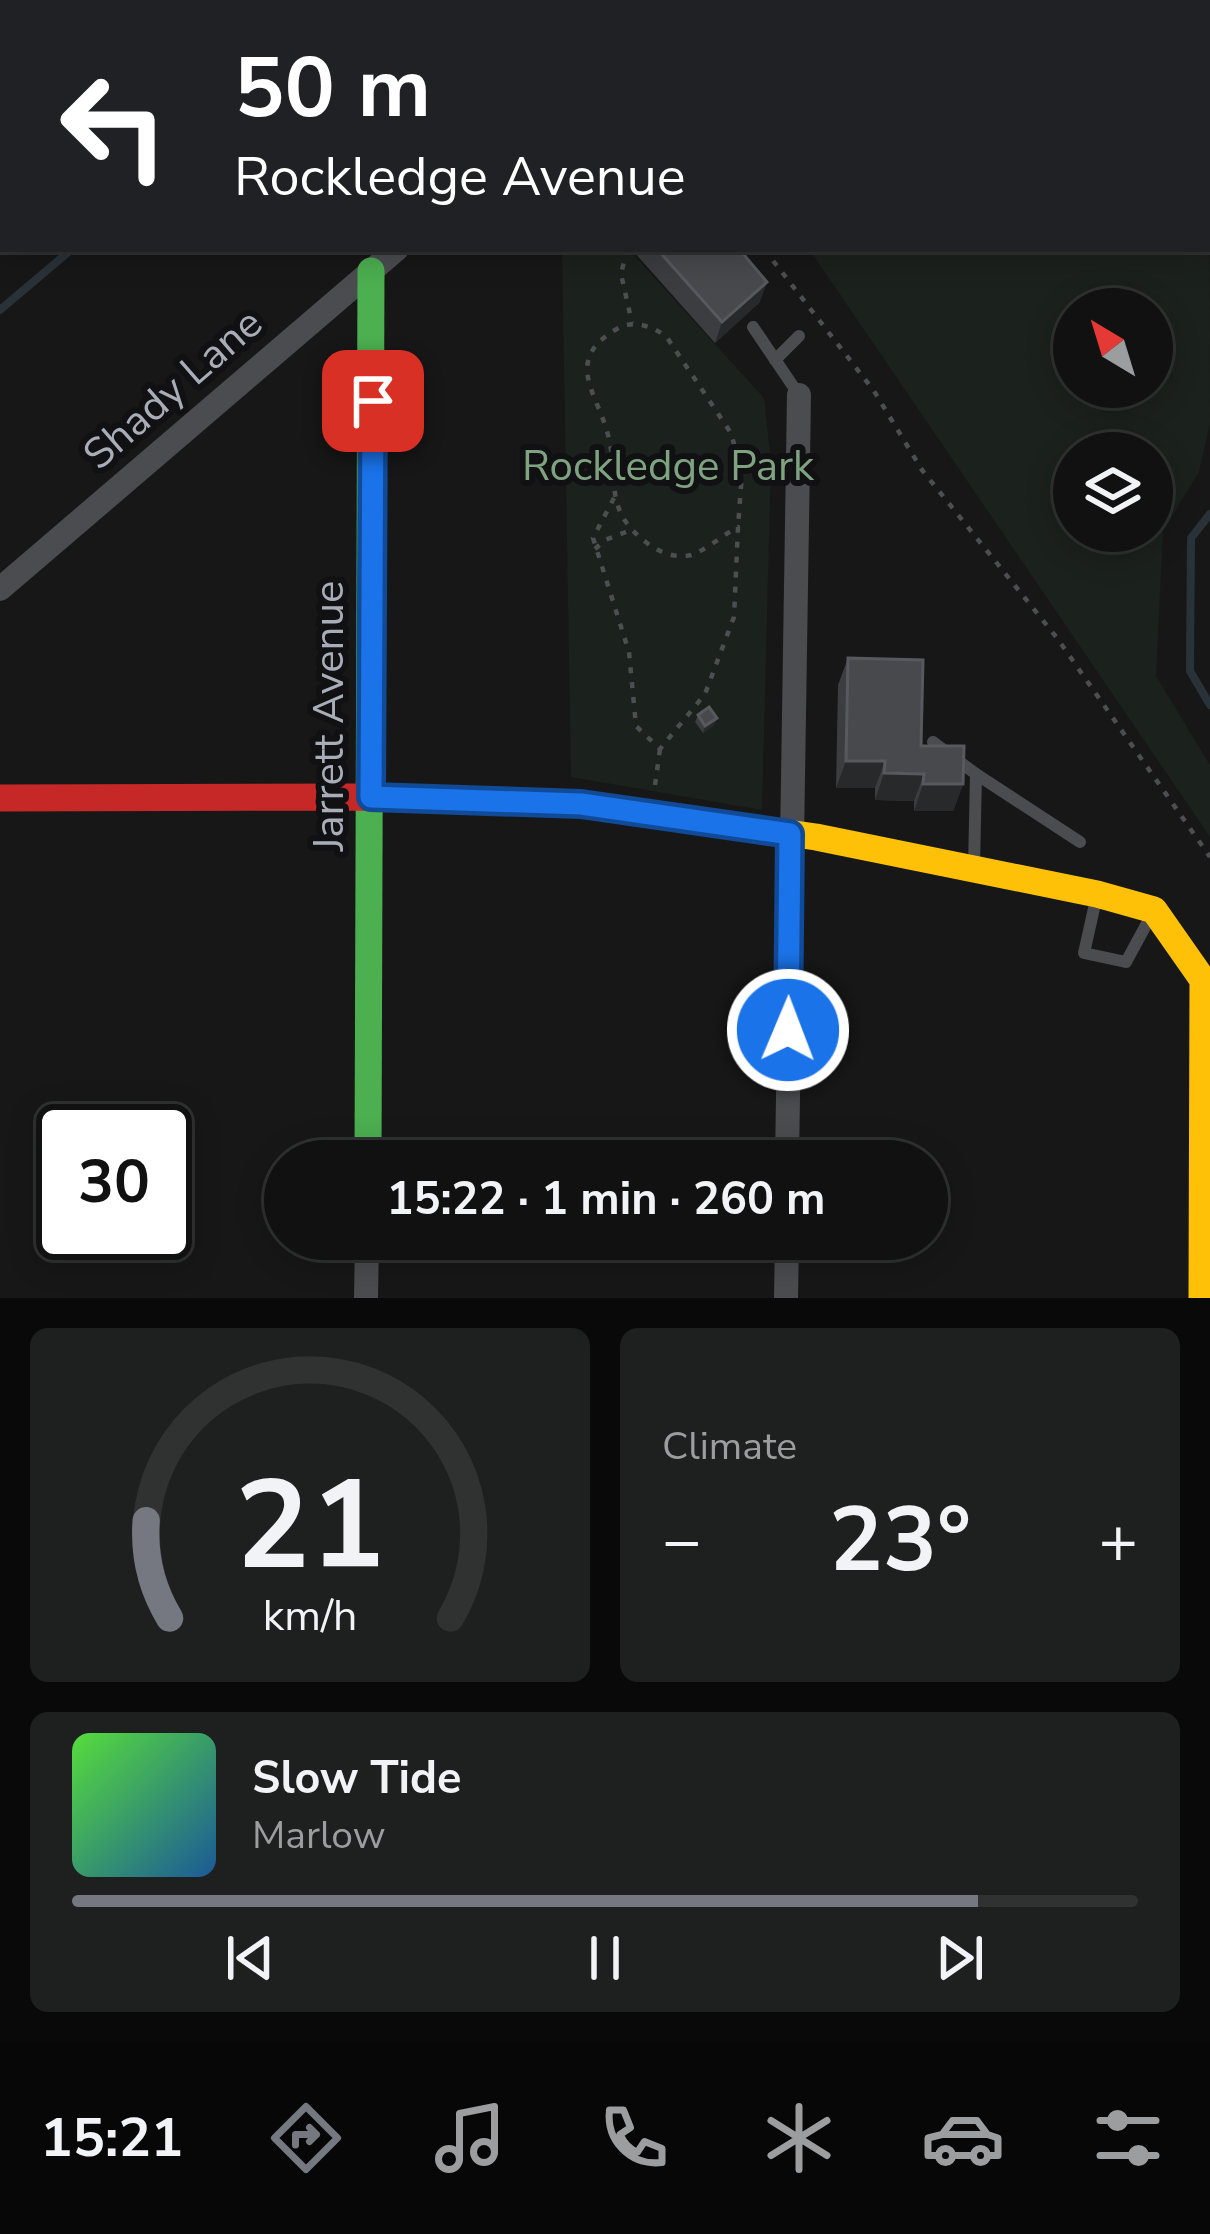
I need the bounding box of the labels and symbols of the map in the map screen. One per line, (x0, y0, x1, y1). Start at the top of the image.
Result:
north arrow (1053, 288, 1173, 408)
street label: Shady Lane (71, 295, 275, 483)
pin (322, 350, 424, 452)
park label: Rockledge Park (522, 438, 815, 495)
street label: Jarrett Avenue (301, 581, 358, 852)
position arrow (725, 967, 851, 1093)
speed limit sign: 30 (36, 1104, 192, 1260)

